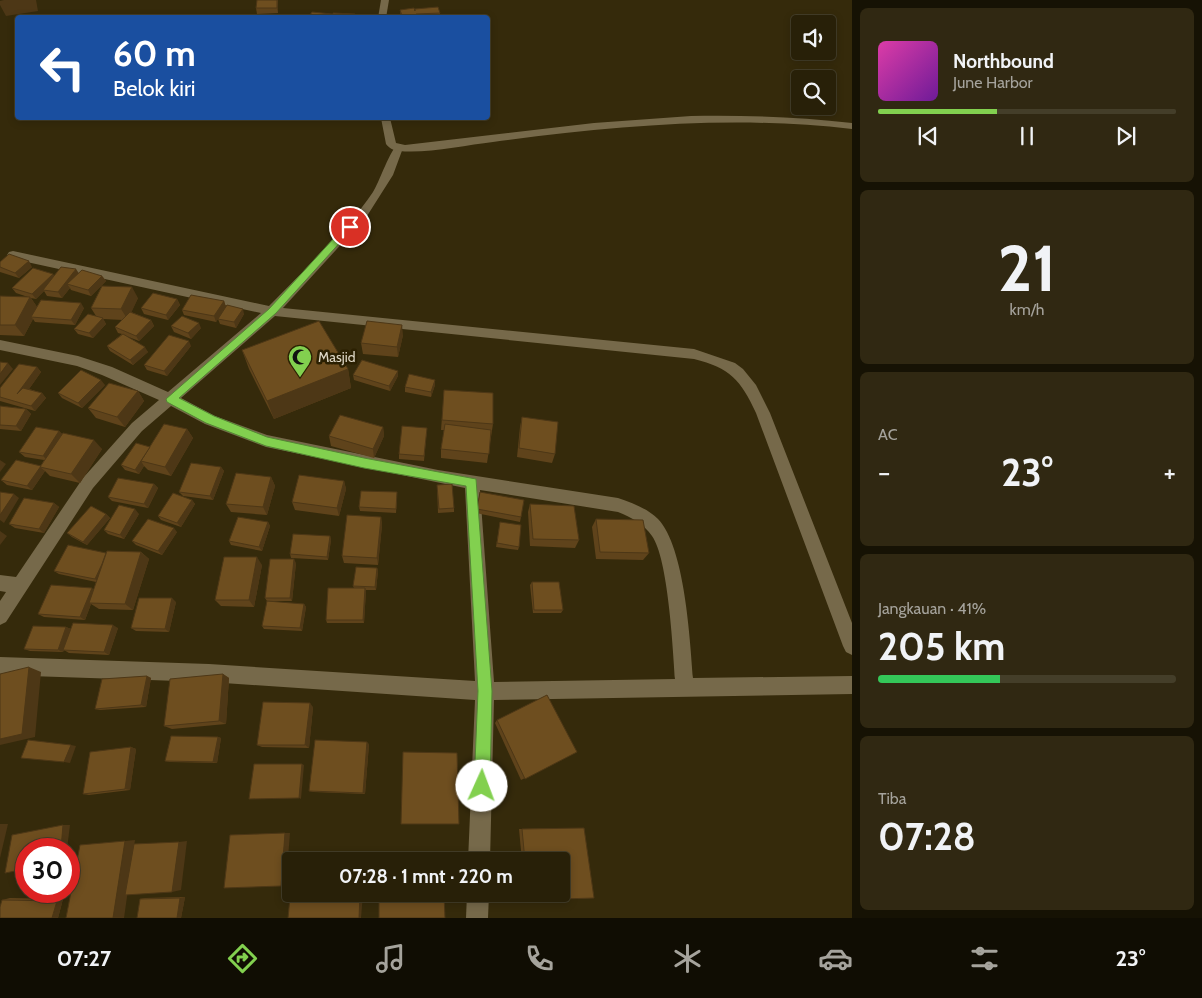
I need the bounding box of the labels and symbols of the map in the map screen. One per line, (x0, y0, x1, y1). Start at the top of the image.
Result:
pin (329, 206, 371, 248)
mosque icon: Masjid (287, 344, 313, 378)
place label: Masjid (318, 348, 356, 366)
position arrow (455, 759, 507, 811)
speed limit sign: 30 (15, 838, 80, 903)

